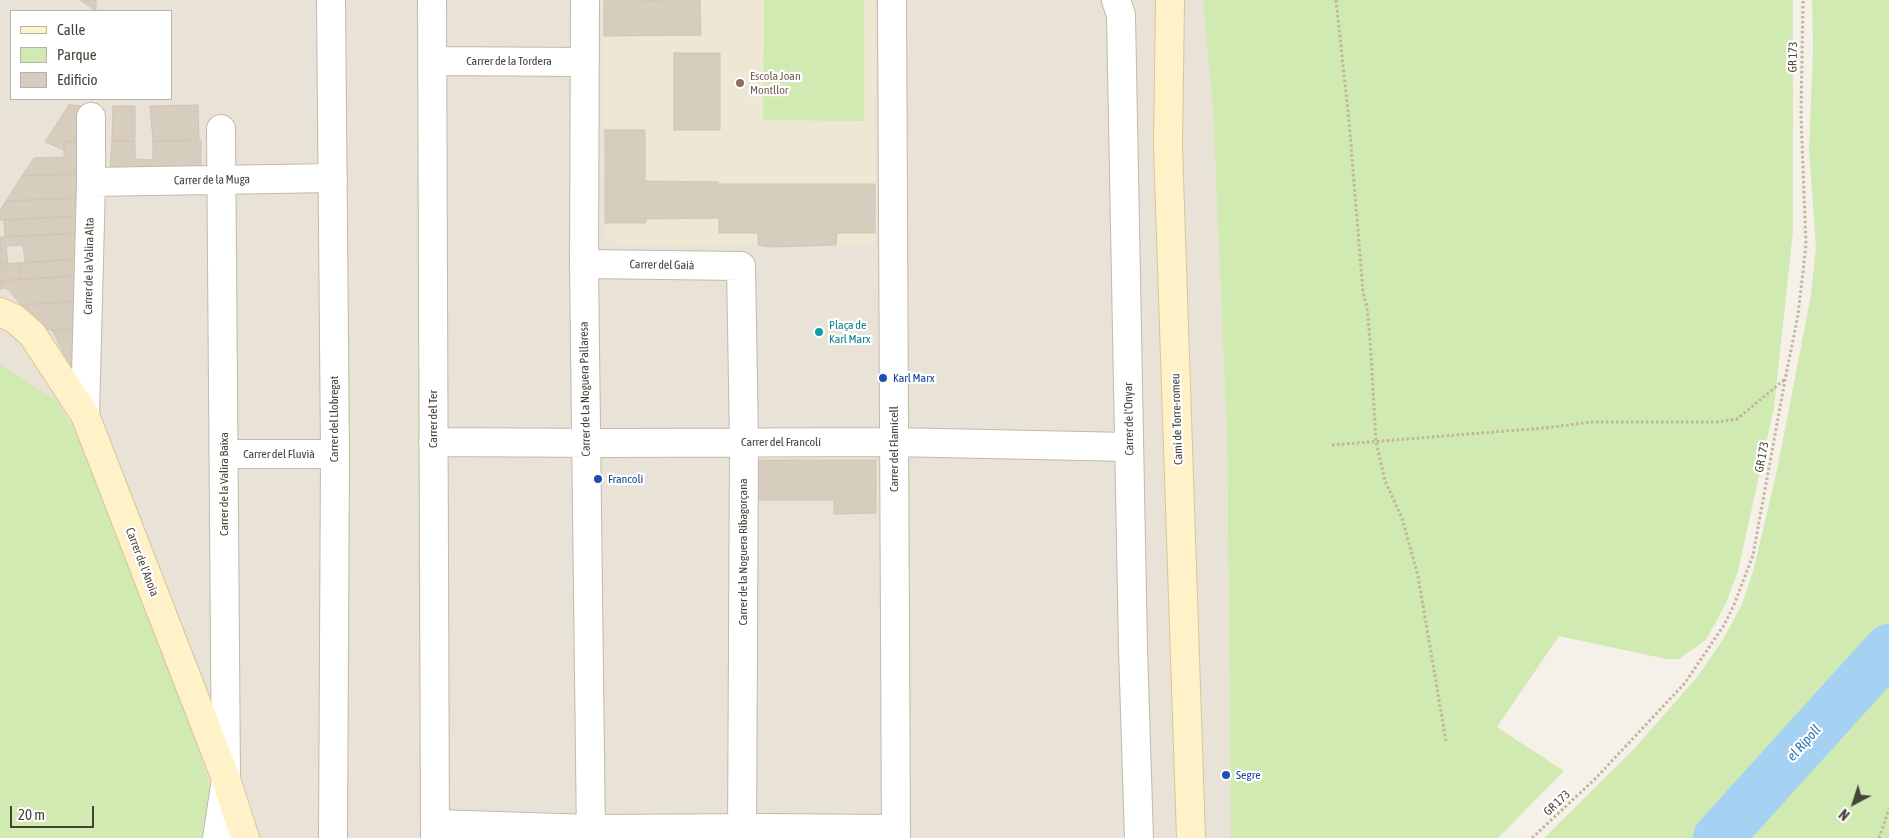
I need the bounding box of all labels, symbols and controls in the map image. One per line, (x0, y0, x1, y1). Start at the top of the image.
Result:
legend (10, 10, 172, 100)
text: Calle (57, 21, 85, 38)
street label: GR 173 (1786, 41, 1800, 73)
text: Parque (57, 46, 97, 63)
street label: Carrer de la Tordera (466, 54, 552, 68)
place label: Escola Joan Montllor (750, 69, 801, 97)
text: Edificio (57, 71, 98, 88)
marker: Escola Joan Montllor (734, 77, 746, 89)
street label: Carrer de la Muga (174, 172, 250, 188)
street label: Carrer de la Valira Alta (81, 217, 97, 315)
street label: Carrer del Gaià (629, 257, 695, 273)
place label: Plaça de Karl Marx (829, 318, 871, 346)
street label: Carrer de La Noguera Pallaresa (577, 321, 593, 457)
marker: Plaça de Karl Marx (813, 326, 825, 338)
place label: Karl Marx (893, 371, 935, 385)
marker: Karl Marx (877, 372, 889, 384)
street label: Camí de Torre-romeu (1168, 373, 1186, 465)
street label: Carrer del Llobregat (327, 376, 341, 462)
street label: Carrer de l'Onyar (1121, 382, 1137, 456)
street label: Carrer del Ter (426, 390, 440, 448)
street label: Carrer del Flamicell (887, 406, 901, 492)
street label: Carrer de la Valira Baixa (217, 432, 231, 536)
street label: Carrer del Francolí (741, 435, 821, 449)
street label: GR 173 (1752, 440, 1772, 474)
street label: Carrer del Fluvià (243, 447, 315, 461)
place label: Francolí (608, 472, 643, 486)
marker: Francolí (592, 473, 604, 485)
street label: Carrer de la Noguera Ribagorçana (736, 478, 750, 626)
street label: Carrer de l'Anoia (122, 526, 162, 598)
water label: el Ripoll (1783, 721, 1825, 765)
place label: Segre (1236, 768, 1261, 782)
marker: Segre (1220, 769, 1232, 781)
north arrow (1829, 778, 1879, 828)
street label: GR 173 (1541, 787, 1573, 819)
scale bar (12, 796, 96, 828)
text: 20 m (18, 806, 45, 823)
text: N (1836, 806, 1853, 823)

